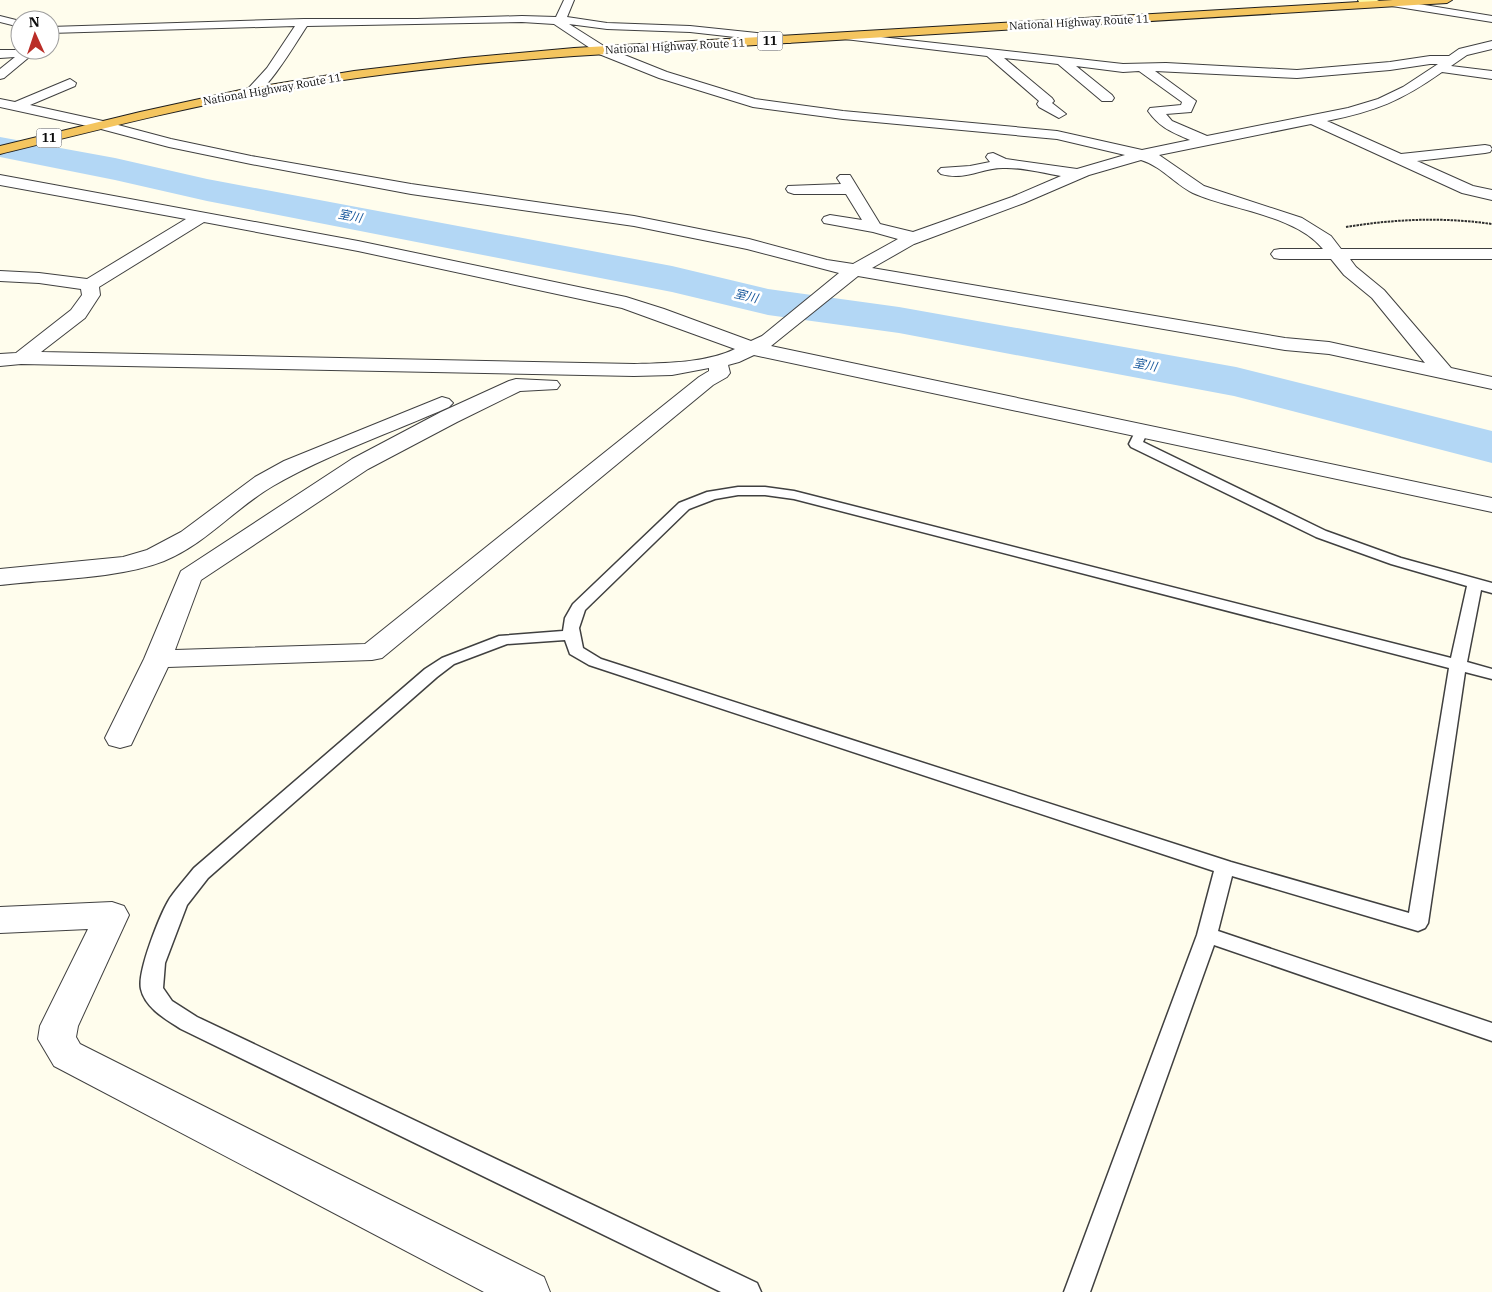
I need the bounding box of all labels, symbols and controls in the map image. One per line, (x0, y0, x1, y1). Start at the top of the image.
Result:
north arrow (10, 10, 60, 60)
street label: National Highway Route 11 (1009, 11, 1149, 33)
text: N (28, 13, 40, 31)
road number: 11 (758, 31, 782, 50)
street label: National Highway Route 11 (605, 35, 745, 57)
street label: National Highway Route 11 (202, 70, 342, 108)
road number: 11 (36, 128, 62, 148)
water label: 室川 (337, 206, 365, 226)
water label: 室川 (733, 286, 761, 306)
water label: 室川 (1132, 355, 1160, 374)

